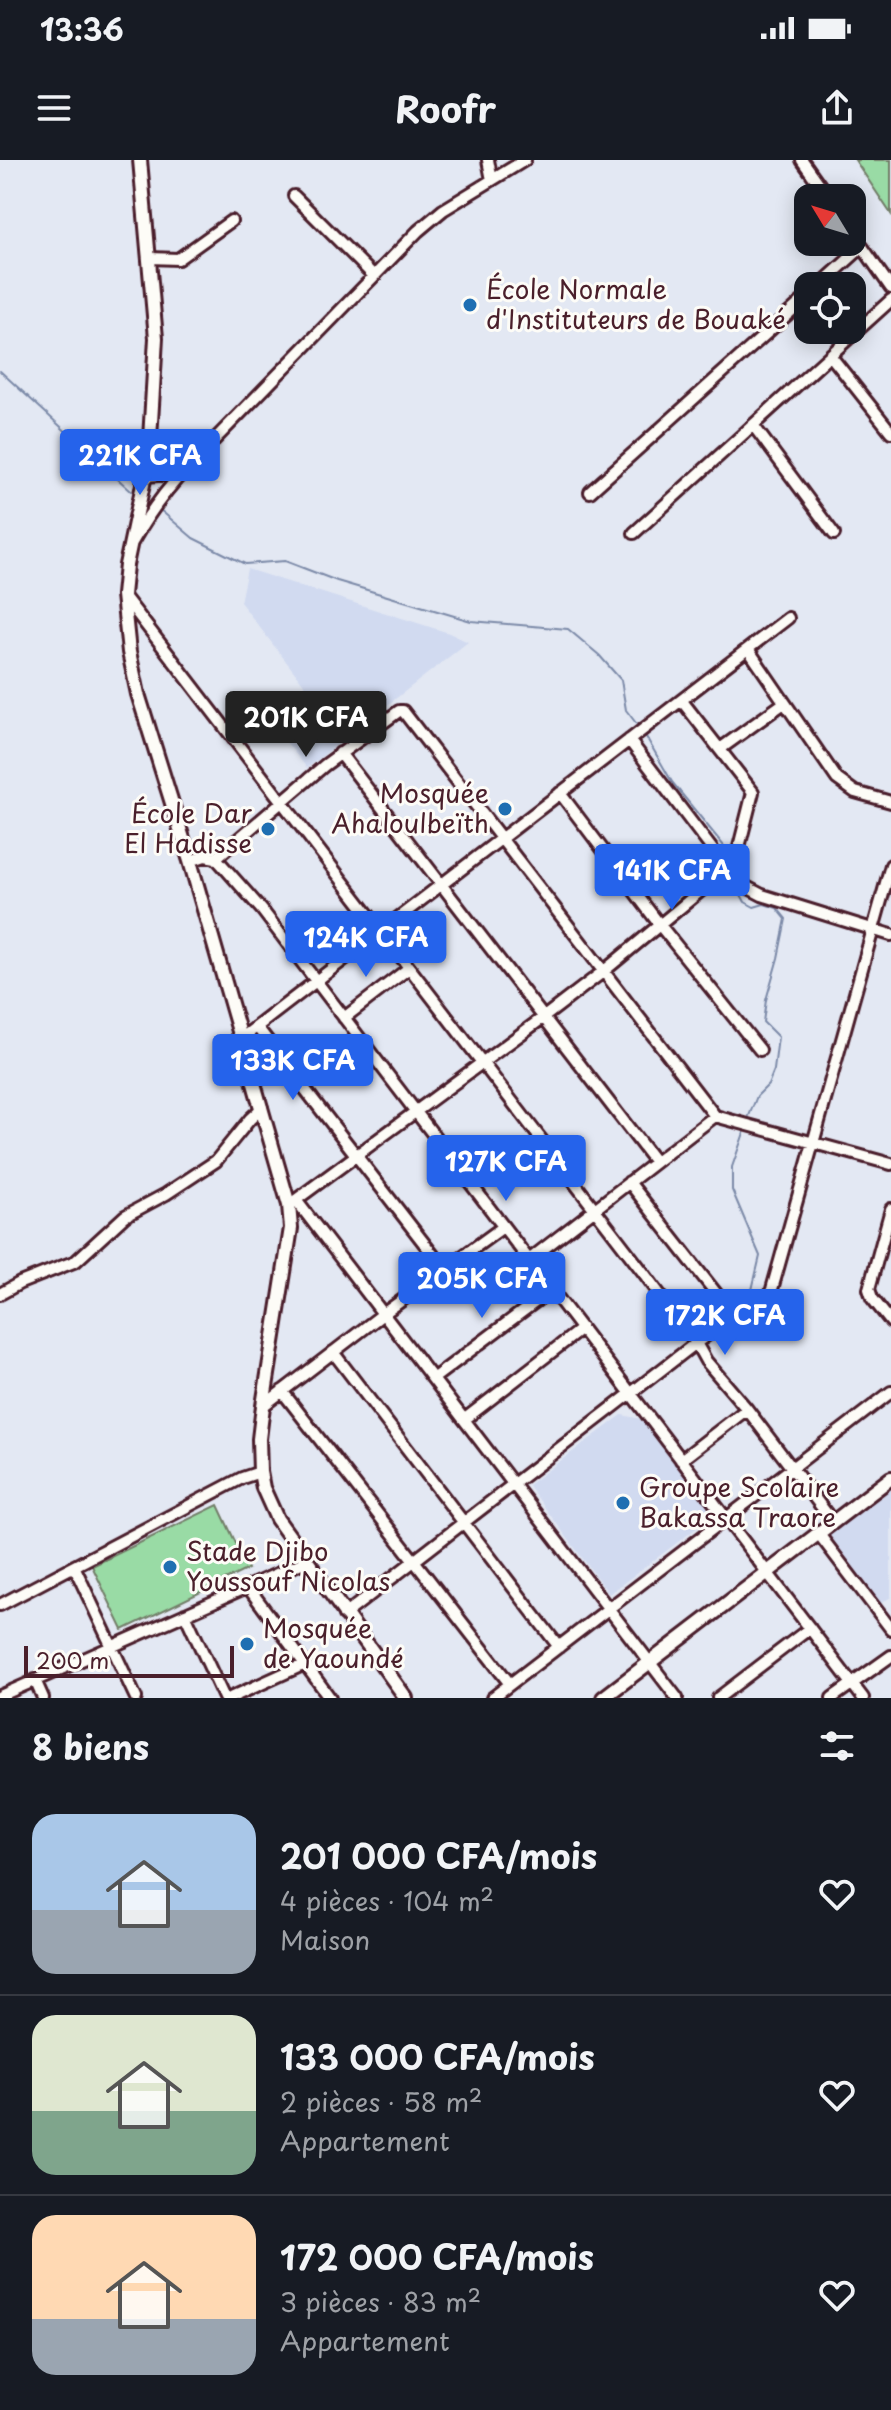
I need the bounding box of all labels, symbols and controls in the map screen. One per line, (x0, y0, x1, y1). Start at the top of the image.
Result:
text: 13:36 (40, 6, 124, 51)
text: Roofr (395, 81, 496, 135)
icon: menu (32, 86, 76, 130)
icon: share (815, 86, 859, 130)
north arrow (794, 184, 866, 256)
map controls (794, 184, 866, 344)
place label: École Normale d'Instituteurs de Bouaké (486, 269, 786, 338)
button: locate (794, 272, 866, 344)
marker: École Normale d'Instituteurs de Bouaké (461, 296, 479, 314)
pin: 221K CFA (57, 429, 223, 497)
text: 221K CFA (78, 435, 202, 474)
pin: 201K CFA (223, 691, 389, 759)
text: 201K CFA (243, 697, 369, 736)
place label: Mosquée Ahaloulbeïth (331, 773, 489, 842)
place label: École Dar El Hadisse (124, 793, 252, 862)
marker: Mosquée Ahaloulbeïth (496, 800, 514, 818)
marker: École Dar El Hadisse (259, 820, 277, 838)
pin: 141K CFA (589, 844, 755, 912)
text: 141K CFA (613, 850, 731, 889)
pin: 124K CFA (283, 911, 449, 979)
text: 124K CFA (303, 917, 429, 956)
pin: 133K CFA (210, 1034, 376, 1102)
text: 133K CFA (230, 1040, 356, 1079)
pin: 127K CFA (423, 1135, 589, 1203)
text: 127K CFA (445, 1141, 567, 1180)
pin: 205K CFA (399, 1252, 565, 1320)
text: 205K CFA (416, 1258, 548, 1297)
pin: 172K CFA (642, 1289, 808, 1357)
text: 172K CFA (664, 1295, 786, 1334)
place label: Groupe Scolaire Bakassa Traore (639, 1467, 839, 1536)
marker: Groupe Scolaire Bakassa Traore (614, 1494, 632, 1512)
place label: Stade Djibo Youssouf Nicolas (186, 1531, 390, 1600)
marker: Stade Djibo Youssouf Nicolas (161, 1558, 179, 1576)
place label: Mosquée de Yaoundé (263, 1608, 403, 1677)
marker: Mosquée de Yaoundé (238, 1635, 256, 1653)
scale bar (24, 1642, 234, 1678)
text: 200 m (36, 1643, 109, 1676)
text: 8 biens (32, 1720, 149, 1772)
icon: filters (815, 1724, 859, 1768)
text: 201 000 CFA/mois (280, 1829, 597, 1881)
icon: home (96, 1846, 192, 1942)
icon: heart (815, 1872, 859, 1916)
text: 4 pièces · 104 m² (280, 1881, 494, 1920)
text: Maison (280, 1920, 370, 1959)
text: 133 000 CFA/mois (280, 2030, 595, 2082)
icon: home (96, 2047, 192, 2143)
icon: heart (815, 2073, 859, 2117)
text: 2 pièces · 58 m² (280, 2082, 482, 2121)
text: Appartement (280, 2121, 450, 2160)
text: 172 000 CFA/mois (280, 2230, 594, 2282)
icon: home (96, 2247, 192, 2343)
icon: heart (815, 2273, 859, 2317)
text: 3 pièces · 83 m² (280, 2282, 481, 2321)
text: Appartement (280, 2321, 450, 2360)

